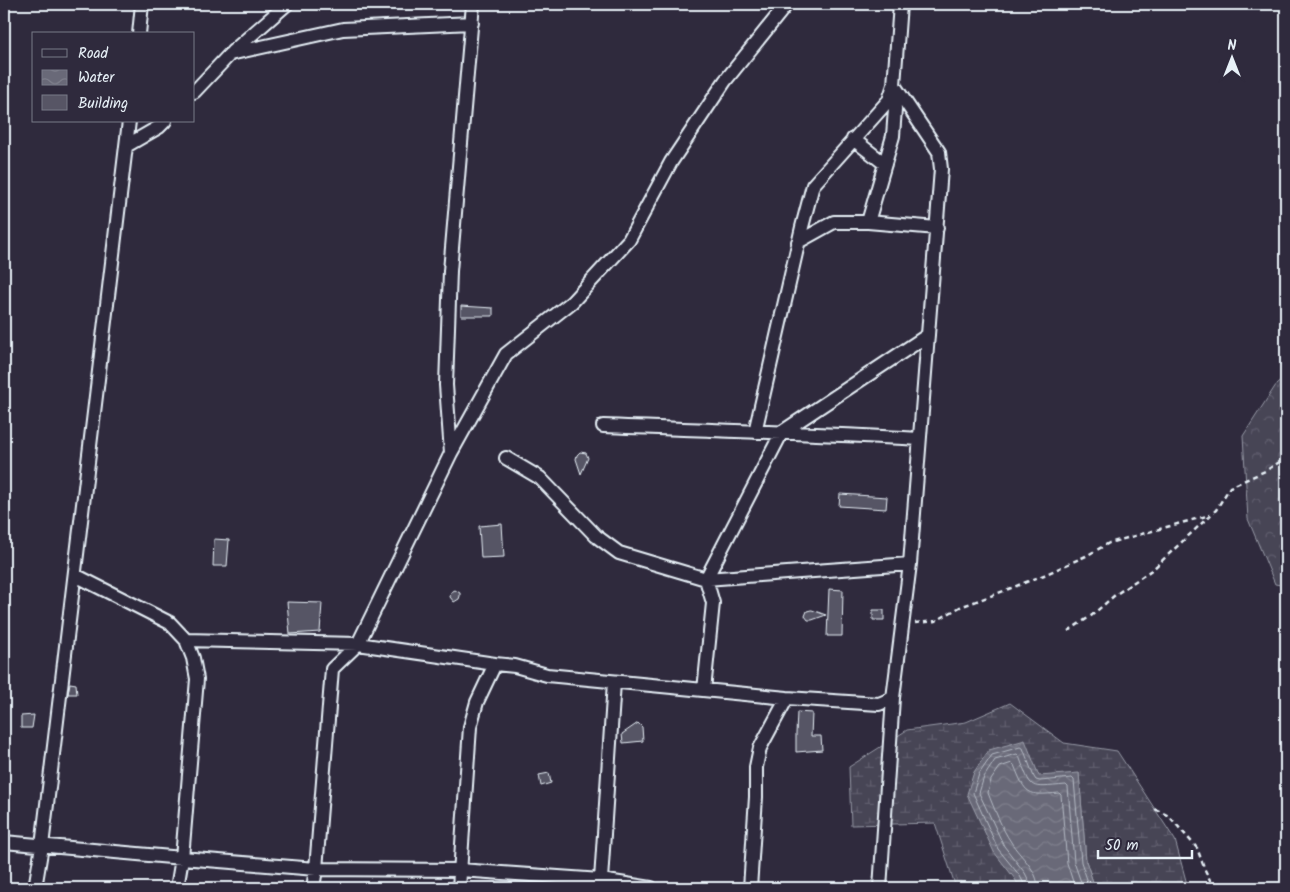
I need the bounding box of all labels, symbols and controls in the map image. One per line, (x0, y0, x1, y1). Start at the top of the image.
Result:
legend (32, 32, 195, 122)
north arrow (1208, 32, 1258, 82)
text: N (1228, 35, 1237, 57)
text: Road (78, 42, 109, 66)
text: Water (78, 66, 115, 90)
text: Building (78, 92, 128, 116)
scale bar (1098, 827, 1191, 859)
text: 50 m (1105, 834, 1139, 858)

